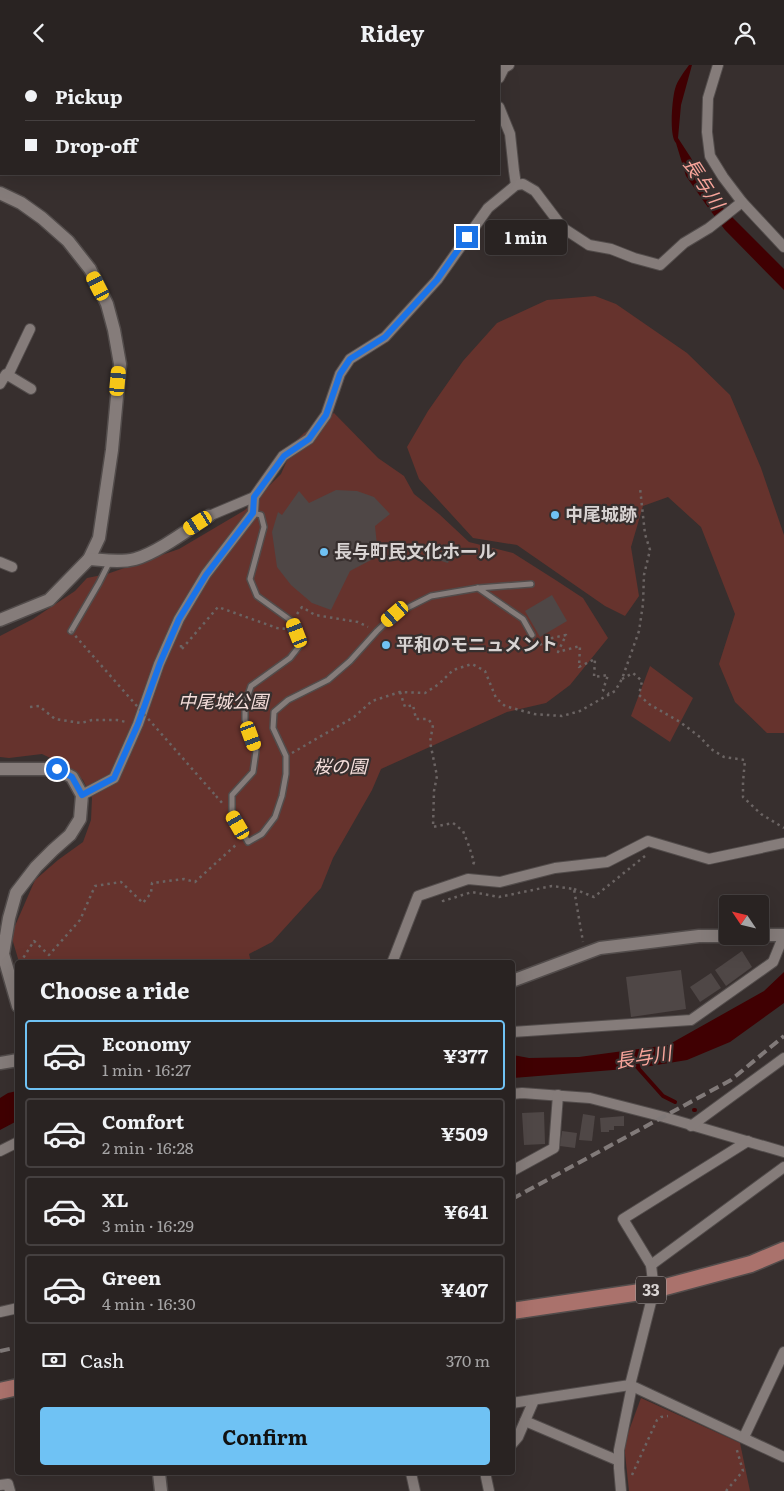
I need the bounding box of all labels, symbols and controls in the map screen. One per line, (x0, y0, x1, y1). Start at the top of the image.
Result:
text: Ridey (360, 16, 424, 49)
icon: back (25, 19, 53, 47)
icon: person (731, 19, 759, 47)
text: Pickup (55, 82, 123, 110)
text: Drop-off (55, 131, 138, 159)
water label: 長与川 (678, 151, 733, 216)
callout: 1 min (484, 219, 567, 255)
text: 1 min (505, 225, 547, 249)
route end (456, 226, 478, 248)
car (84, 269, 111, 303)
car (109, 365, 126, 397)
place label: 中尾城跡 (565, 500, 637, 527)
car (181, 509, 214, 537)
marker: 中尾城跡 (549, 509, 561, 521)
place label: 長与町民文化ホール (334, 537, 496, 564)
marker: 長与町民文化ホール (318, 546, 330, 558)
car (378, 598, 411, 630)
car (284, 616, 309, 650)
place label: 平和のモニュメント (396, 630, 558, 657)
marker: 平和のモニュメント (380, 639, 392, 651)
park label: 中尾城公園 (178, 687, 271, 714)
car (238, 719, 263, 753)
park label: 桜の園 (313, 752, 370, 779)
route start (46, 758, 68, 780)
car (224, 808, 251, 842)
north arrow (719, 895, 769, 945)
map controls (719, 895, 769, 945)
text: Choose a ride (40, 973, 189, 1006)
text: Economy (102, 1029, 191, 1057)
icon: car (42, 1033, 87, 1078)
water label: 長与川 (612, 1037, 675, 1074)
text: ¥377 (443, 1041, 488, 1069)
text: 1 min · 16:27 (102, 1057, 191, 1081)
text: Comfort (102, 1107, 184, 1135)
icon: car (42, 1111, 87, 1156)
text: ¥509 (441, 1119, 488, 1147)
text: 2 min · 16:28 (102, 1135, 194, 1159)
text: XL (102, 1185, 129, 1213)
icon: car (42, 1189, 87, 1234)
text: ¥641 (443, 1197, 488, 1225)
text: 3 min · 16:29 (102, 1213, 194, 1237)
text: Green (102, 1263, 161, 1291)
icon: car (42, 1267, 87, 1312)
text: ¥407 (440, 1275, 488, 1303)
road number: 33 (636, 1277, 666, 1303)
text: 4 min · 16:30 (102, 1291, 195, 1315)
icon: cash (40, 1346, 68, 1374)
text: Cash (80, 1346, 124, 1374)
text: 370 m (446, 1348, 490, 1372)
button: Confirm (40, 1407, 490, 1465)

